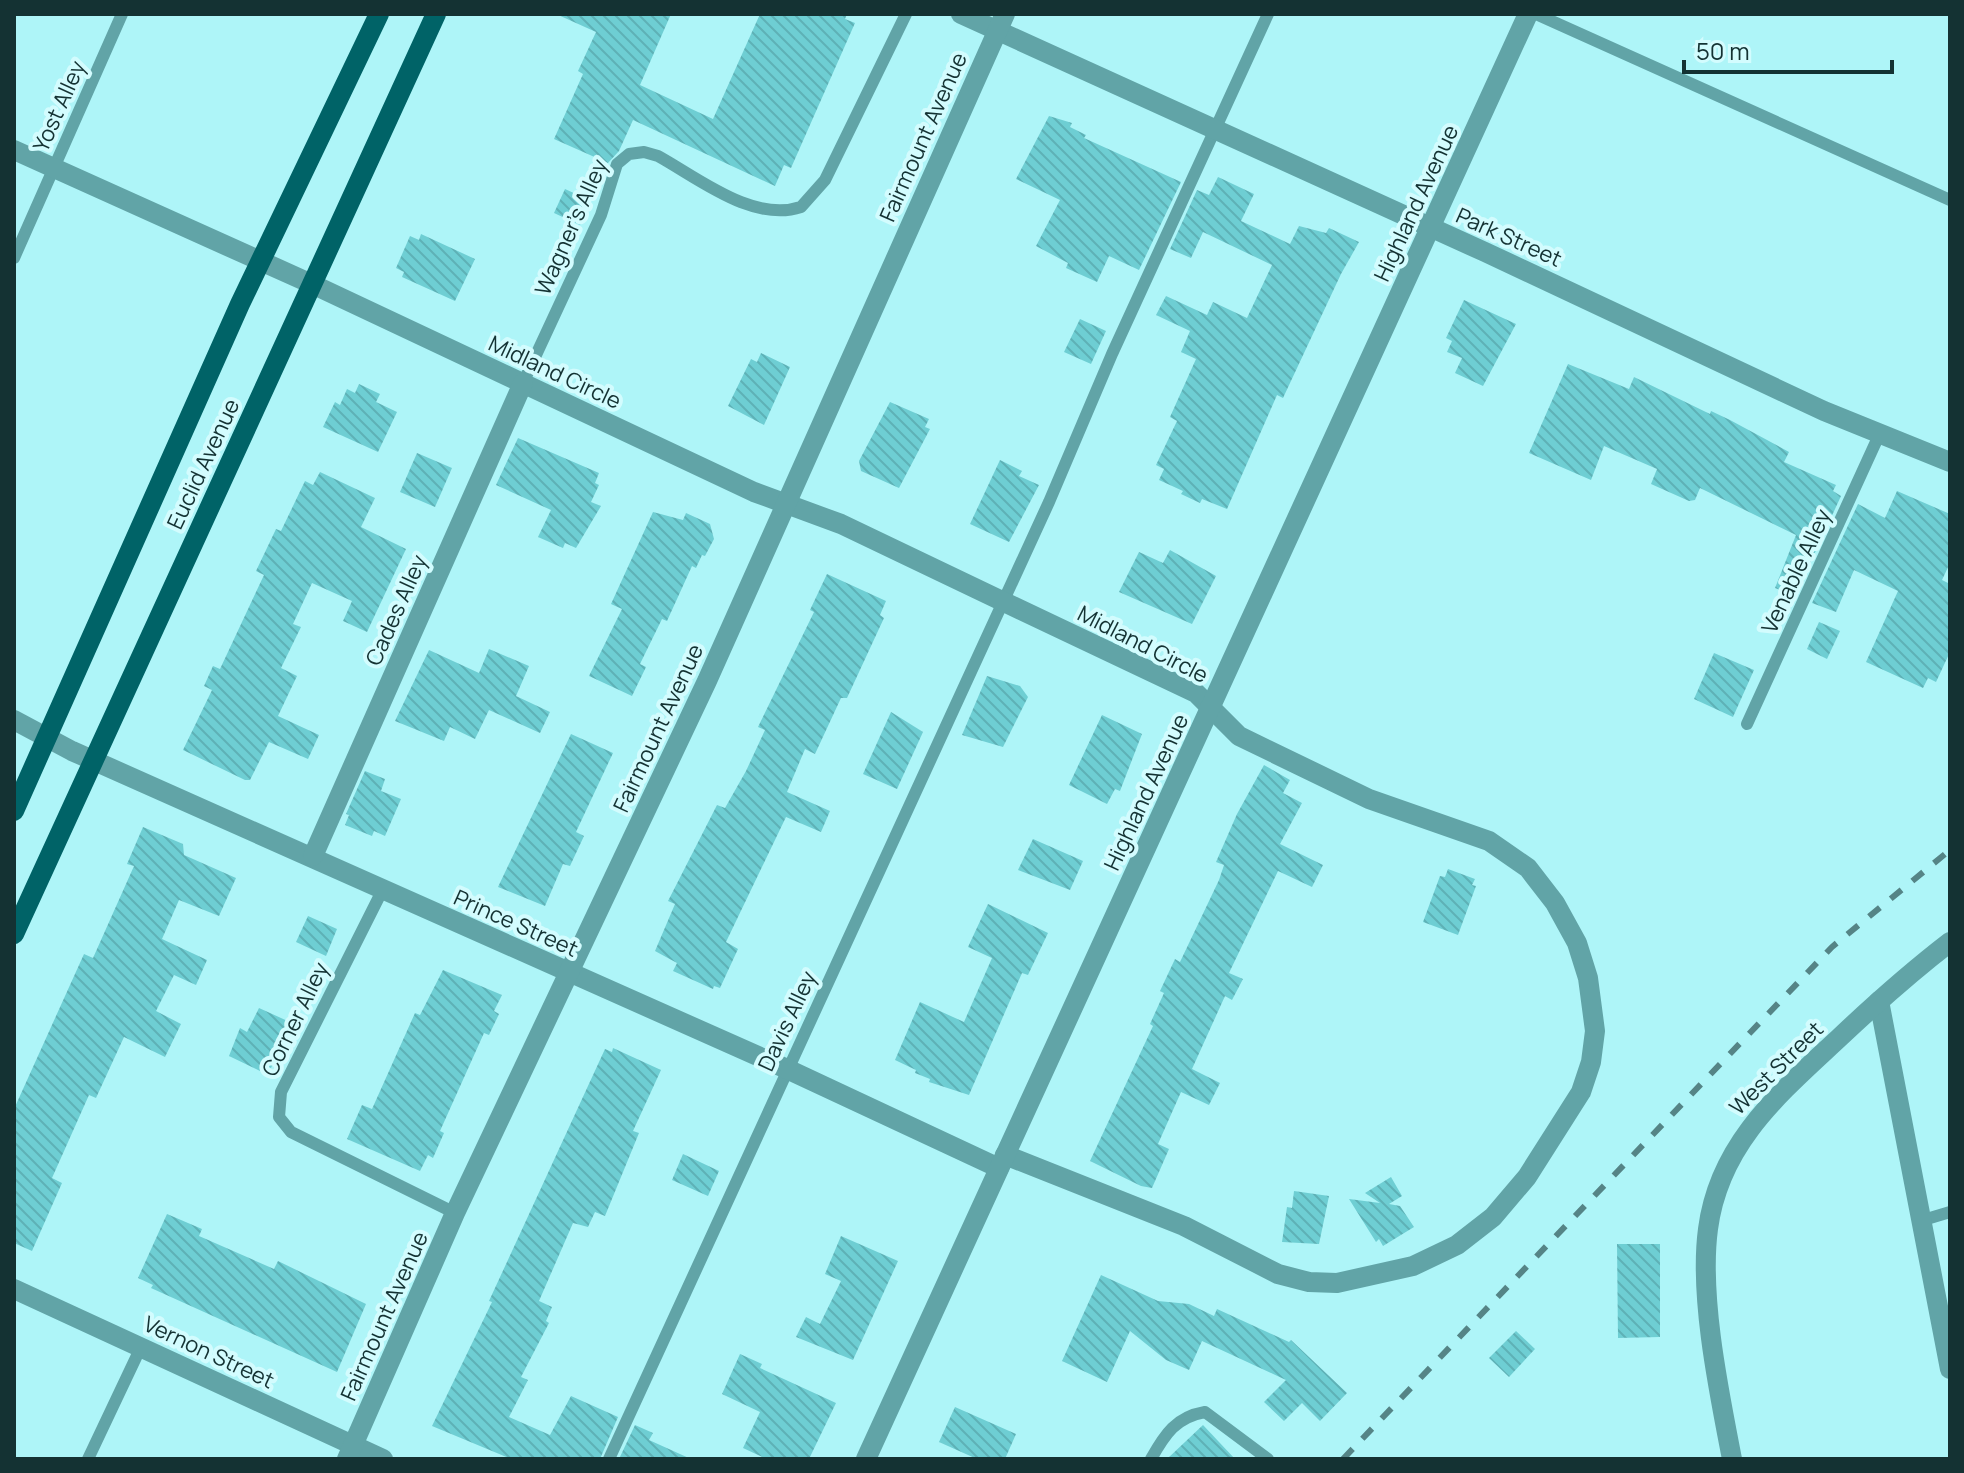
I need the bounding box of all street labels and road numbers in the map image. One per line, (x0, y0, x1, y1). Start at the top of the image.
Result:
street label: Fairmount Avenue (872, 48, 974, 226)
street label: Yost Alley (26, 55, 93, 156)
street label: Highland Avenue (1367, 120, 1465, 286)
street label: Wagner's Alley (528, 154, 615, 300)
street label: Park Street (1451, 200, 1567, 274)
street label: Midland Circle (484, 328, 626, 416)
street label: Euclid Avenue (160, 394, 246, 534)
street label: Venable Alley (1754, 504, 1838, 638)
street label: Cades Alley (358, 550, 434, 670)
street label: Midland Circle (1073, 598, 1214, 690)
street label: Fairmount Avenue (606, 639, 710, 817)
street label: Highland Avenue (1097, 709, 1195, 875)
street label: Prince Street (449, 882, 583, 964)
street label: Corner Alley (254, 957, 336, 1081)
street label: Davis Alley (751, 966, 823, 1076)
street label: West Street (1722, 1014, 1830, 1122)
street label: Fairmount Avenue (333, 1227, 435, 1405)
street label: Vernon Street (139, 1309, 279, 1395)

